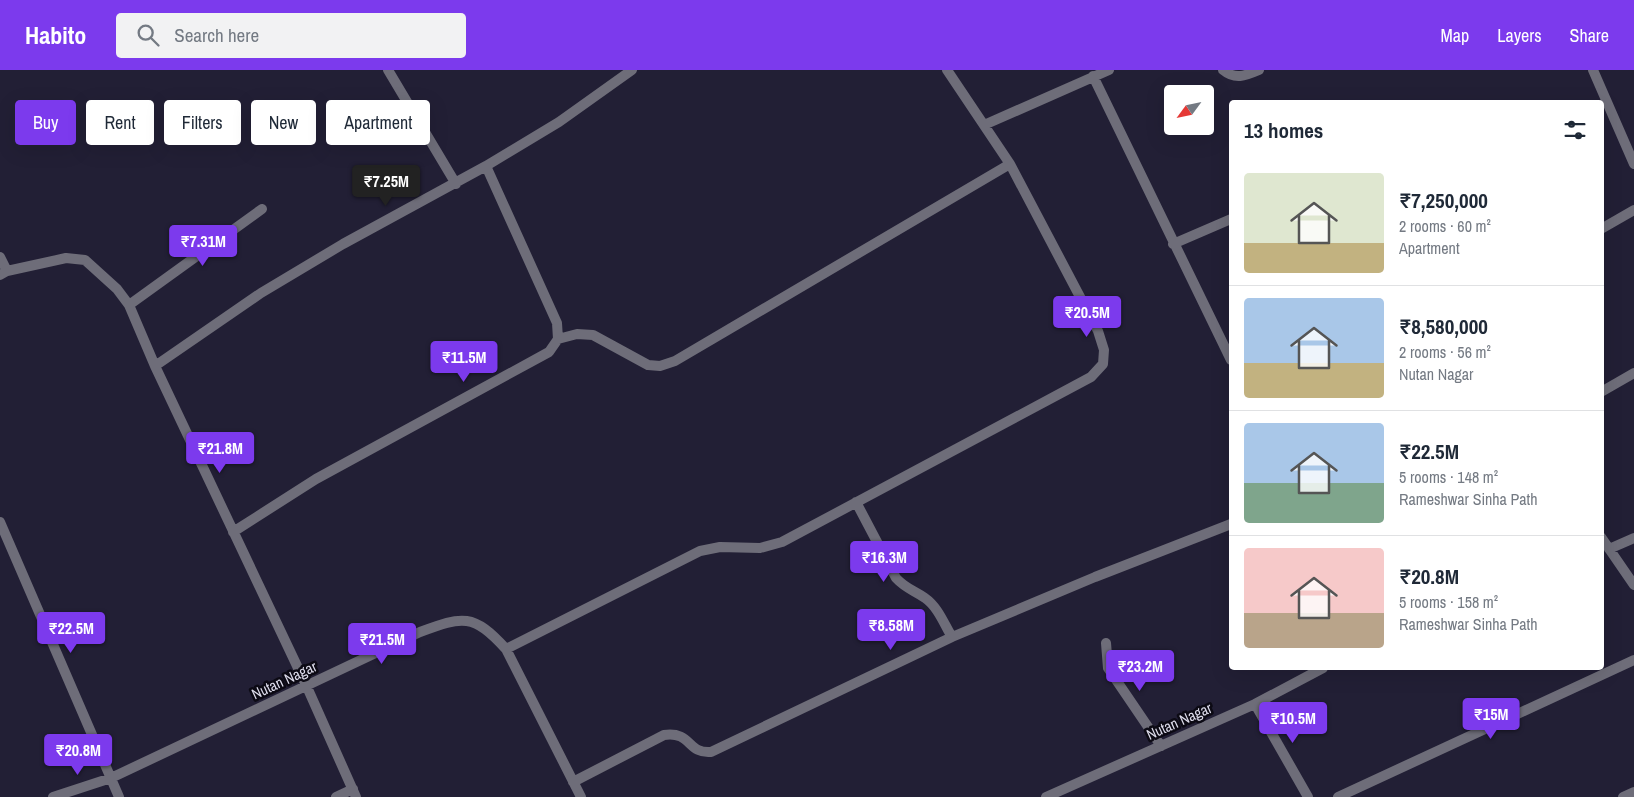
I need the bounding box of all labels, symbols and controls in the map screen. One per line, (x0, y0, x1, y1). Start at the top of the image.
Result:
search box (116, 13, 466, 58)
text: Habito (25, 19, 86, 51)
icon: search (134, 21, 162, 49)
text: Search here (174, 22, 259, 48)
text: Map (1441, 23, 1469, 48)
text: Layers (1497, 23, 1542, 48)
text: Share (1570, 23, 1609, 48)
north arrow (1164, 85, 1214, 135)
map controls (1164, 85, 1214, 135)
chip: Buy (15, 100, 76, 145)
chip: Rent (86, 100, 154, 145)
chip: Filters (164, 100, 241, 145)
chip: New (251, 100, 316, 145)
chip: Apartment (326, 100, 430, 145)
text: 13 homes (1244, 116, 1323, 145)
icon: filters (1561, 116, 1589, 144)
pin: ₹7.25M (345, 164, 427, 207)
text: ₹7.25M (363, 170, 409, 192)
text: ₹7,250,000 (1399, 186, 1488, 215)
icon: home (1284, 193, 1344, 253)
text: 2 rooms · 60 m² (1399, 215, 1491, 237)
pin: ₹7.31M (162, 224, 244, 267)
text: ₹7.31M (180, 230, 226, 252)
text: Apartment (1399, 237, 1460, 259)
pin: ₹20.5M (1046, 296, 1128, 338)
text: ₹20.5M (1064, 301, 1110, 323)
text: ₹8,580,000 (1399, 312, 1488, 341)
icon: home (1284, 318, 1344, 378)
pin: ₹11.5M (423, 340, 505, 383)
text: 2 rooms · 56 m² (1399, 341, 1491, 363)
text: ₹11.5M (441, 346, 487, 368)
text: Nutan Nagar (1399, 363, 1473, 385)
pin: ₹21.8M (179, 432, 261, 474)
text: ₹21.8M (197, 437, 243, 459)
text: ₹22.5M (1399, 437, 1459, 466)
icon: home (1284, 443, 1344, 503)
text: 5 rooms · 148 m² (1399, 466, 1498, 488)
text: Rameshwar Sinha Path (1399, 488, 1538, 510)
pin: ₹16.3M (843, 540, 925, 583)
text: ₹16.3M (861, 546, 907, 568)
text: ₹20.8M (1399, 562, 1459, 591)
icon: home (1284, 568, 1344, 628)
text: 5 rooms · 158 m² (1399, 591, 1498, 613)
pin: ₹8.58M (850, 608, 932, 651)
pin: ₹22.5M (30, 612, 112, 654)
text: Rameshwar Sinha Path (1399, 613, 1538, 635)
text: ₹8.58M (868, 614, 914, 636)
text: ₹22.5M (48, 617, 94, 639)
pin: ₹21.5M (341, 622, 423, 665)
text: ₹21.5M (359, 628, 405, 650)
pin: ₹23.2M (1099, 650, 1181, 692)
text: ₹23.2M (1117, 655, 1163, 677)
street label: Nutan Nagar (248, 656, 320, 704)
street label: Nutan Nagar (1143, 697, 1215, 745)
pin: ₹15M (1461, 698, 1521, 740)
pin: ₹10.5M (1252, 702, 1334, 744)
text: ₹15M (1474, 703, 1508, 725)
text: ₹10.5M (1270, 707, 1316, 729)
pin: ₹20.8M (37, 734, 119, 776)
text: ₹20.8M (55, 739, 101, 761)

